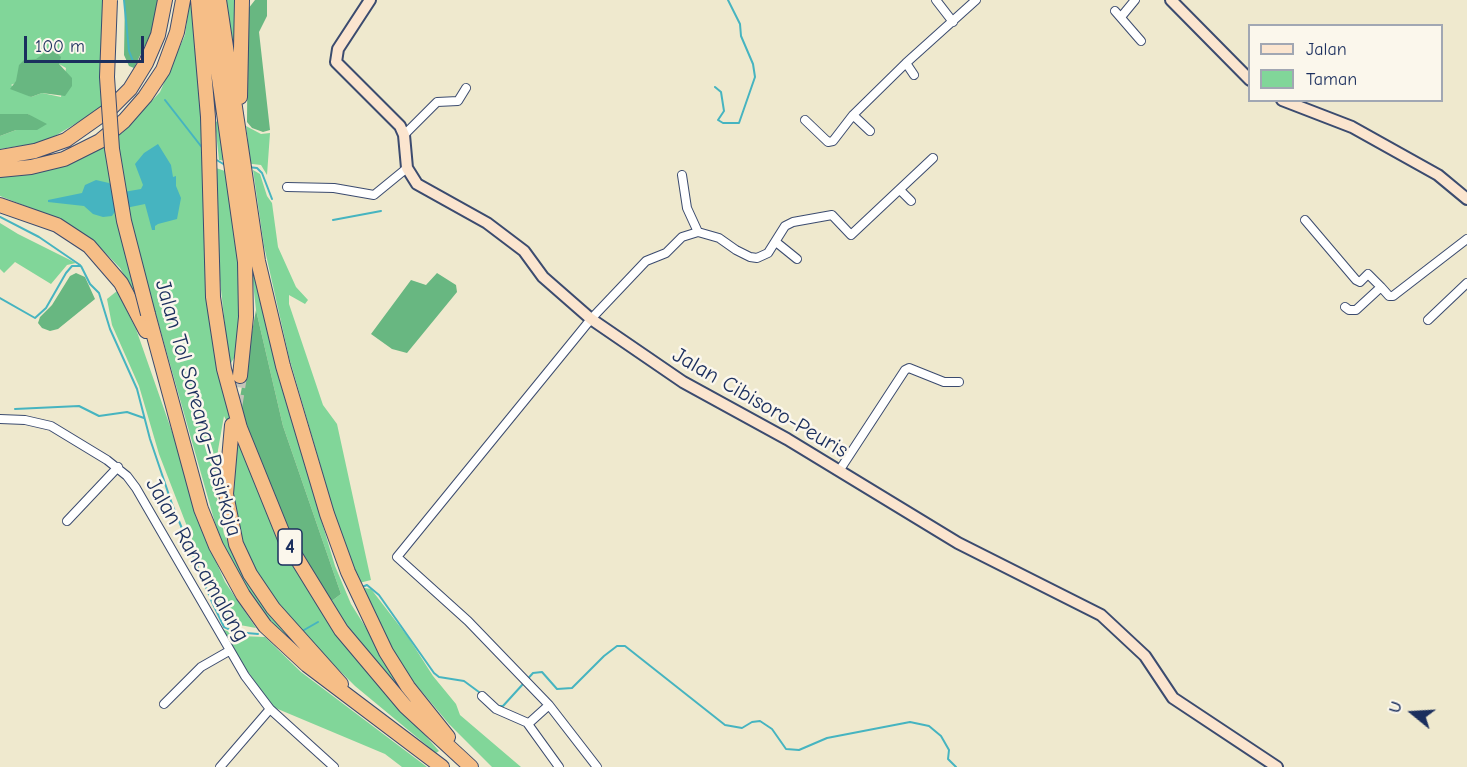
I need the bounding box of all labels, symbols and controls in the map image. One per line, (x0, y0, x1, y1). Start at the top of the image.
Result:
scale bar (27, 24, 147, 62)
legend (1248, 24, 1443, 102)
text: 100 m (35, 36, 85, 57)
text: Jalan (1306, 39, 1347, 60)
text: Taman (1306, 69, 1357, 90)
street label: Jalan Tol Soreang–Pasirkoja (149, 277, 247, 539)
street label: Jalan Cibisoro-Peuris (667, 342, 853, 464)
street label: Jalan Rancamalang (139, 473, 255, 647)
road number: 4 (278, 529, 302, 565)
north arrow (1383, 683, 1443, 743)
text: U (1386, 700, 1406, 715)

